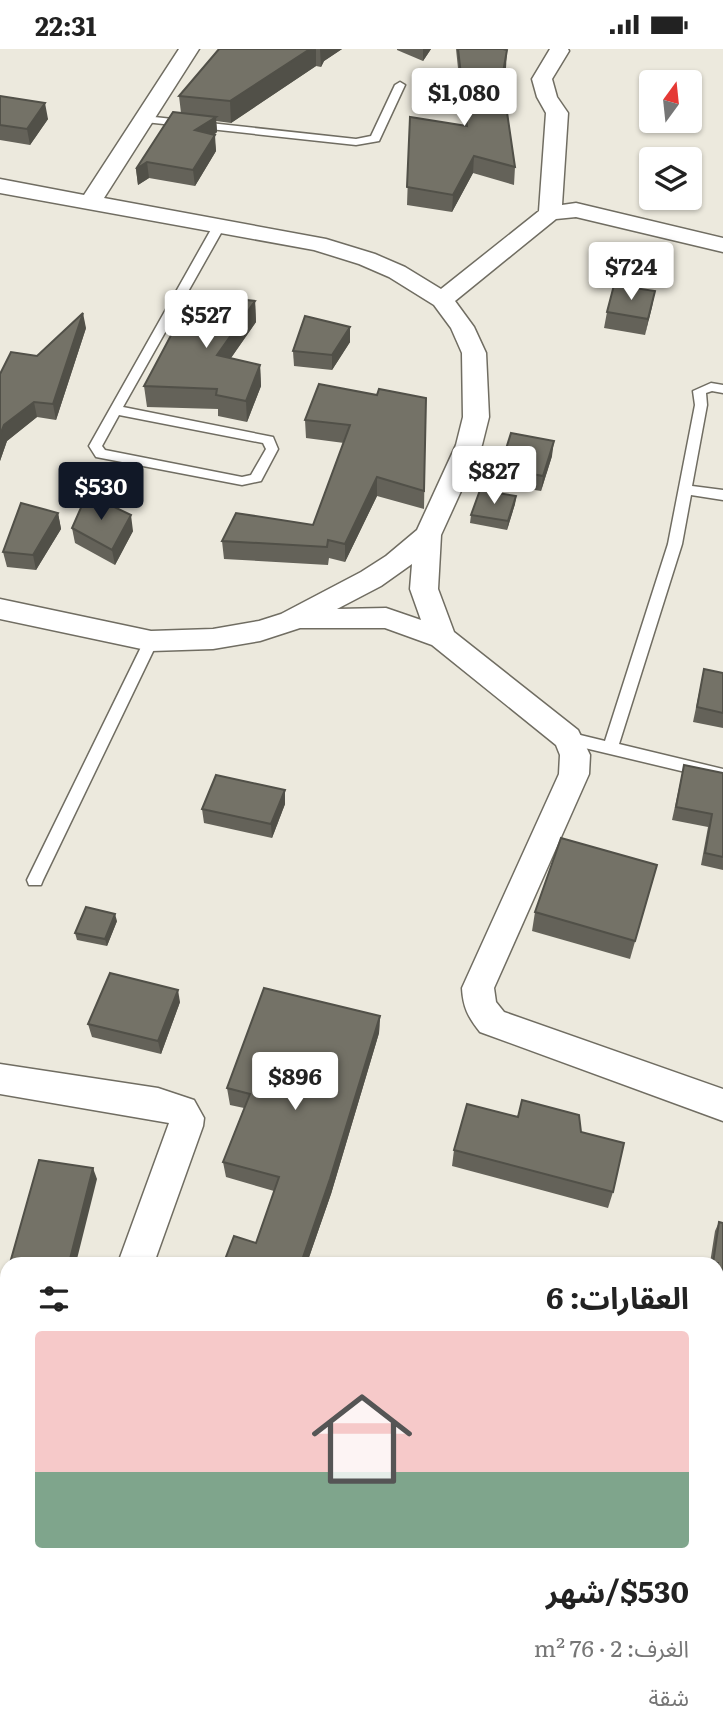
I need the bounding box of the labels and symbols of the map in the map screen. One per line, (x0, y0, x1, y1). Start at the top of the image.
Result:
pin: $1,080 (407, 69, 521, 128)
north arrow (639, 70, 702, 133)
pin: $724 (590, 243, 672, 302)
pin: $527 (165, 291, 247, 350)
pin: $827 (453, 447, 535, 506)
pin: $530 (60, 463, 142, 522)
pin: $896 (254, 1053, 336, 1112)

